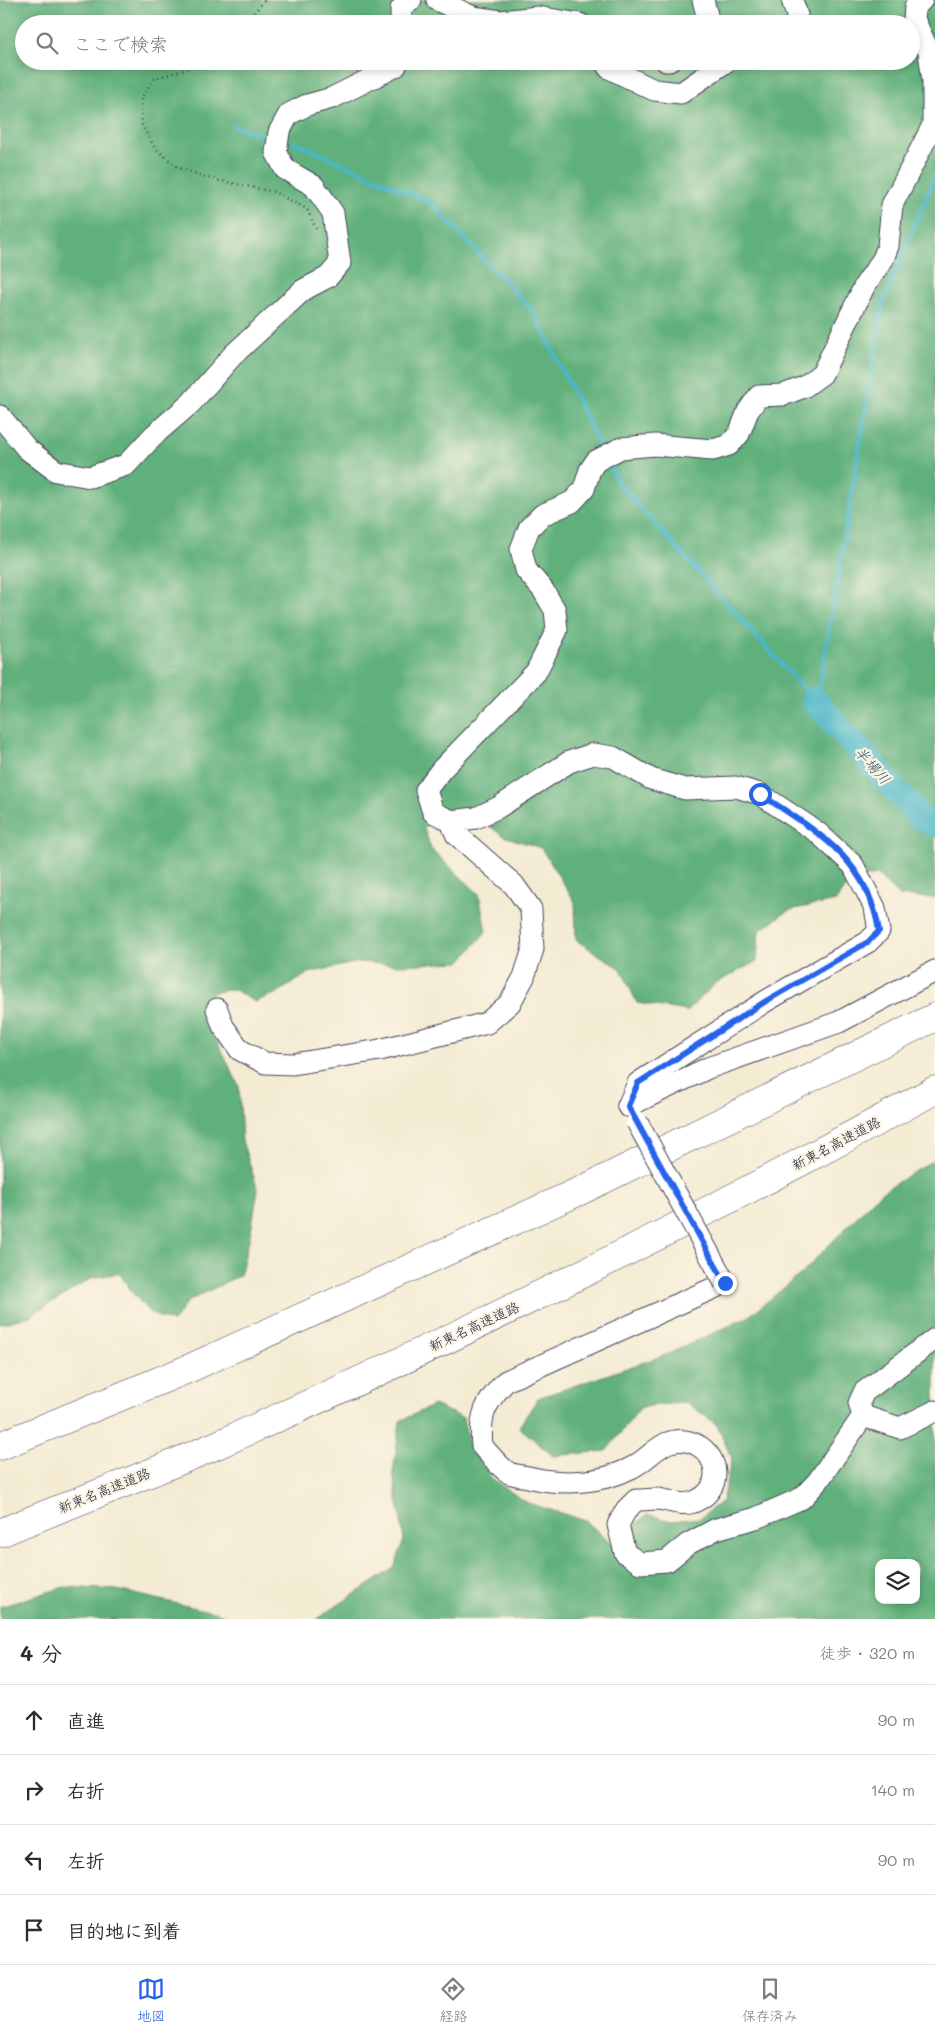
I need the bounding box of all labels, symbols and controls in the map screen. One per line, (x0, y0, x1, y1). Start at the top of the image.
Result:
search box (15, 15, 920, 70)
icon: search (33, 29, 61, 57)
text: ここで検索 (73, 31, 168, 56)
water label: 半場川 (851, 742, 895, 788)
route start (749, 783, 772, 806)
street label: 新東名高速道路 (788, 1112, 884, 1174)
route end (714, 1272, 737, 1295)
street label: 新東名高速道路 (426, 1297, 522, 1355)
street label: 新東名高速道路 (55, 1463, 153, 1517)
map controls (875, 1559, 920, 1604)
button: layers (875, 1559, 920, 1604)
text: 4 分 (20, 1639, 62, 1666)
text: 徒歩 · 320 m (820, 1642, 915, 1663)
icon: ahead (20, 1706, 48, 1734)
text: 直進 (67, 1708, 105, 1733)
text: 90 m (878, 1709, 915, 1730)
icon: right (20, 1776, 48, 1804)
text: 右折 (67, 1778, 105, 1803)
text: 140 m (871, 1779, 915, 1800)
icon: left (20, 1846, 48, 1874)
text: 左折 (67, 1848, 105, 1873)
text: 90 m (878, 1849, 915, 1870)
icon: arrive (20, 1916, 48, 1944)
text: 目的地に到着 (67, 1918, 181, 1943)
tab: 地図 (137, 1975, 165, 2025)
tab: 経路 (439, 1975, 467, 2025)
tab: 保存済み (742, 1975, 798, 2025)

